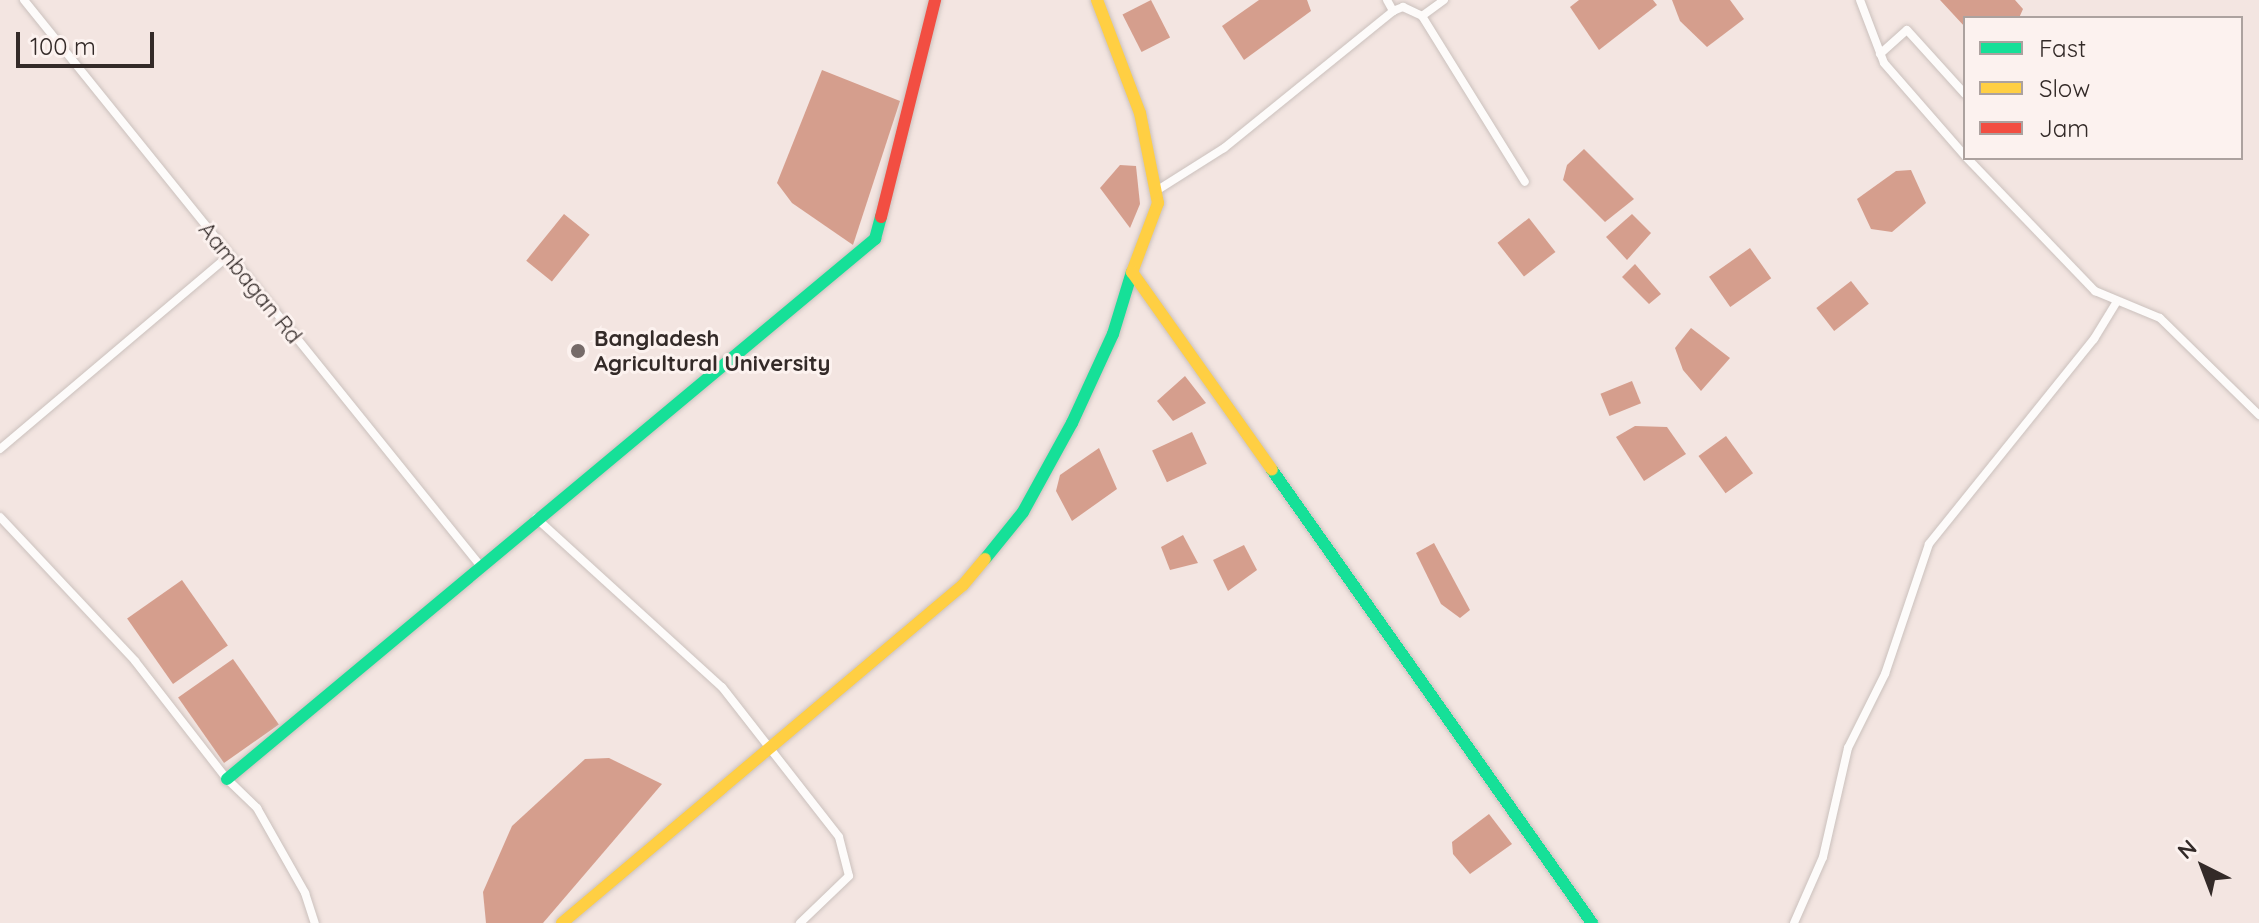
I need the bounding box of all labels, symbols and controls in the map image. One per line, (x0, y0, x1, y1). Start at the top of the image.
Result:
scale bar (20, 16, 158, 66)
legend (1963, 16, 2243, 160)
text: 100 m (30, 31, 96, 61)
text: Fast (2039, 33, 2086, 63)
text: Slow (2039, 73, 2090, 103)
text: Jam (2039, 113, 2089, 143)
street label: Aambagan Rd (193, 217, 307, 349)
place label: Bangladesh Agricultural University (594, 325, 830, 376)
marker: Bangladesh Agricultural University (569, 342, 587, 360)
north arrow (2163, 827, 2243, 907)
text: N (2172, 833, 2202, 865)

